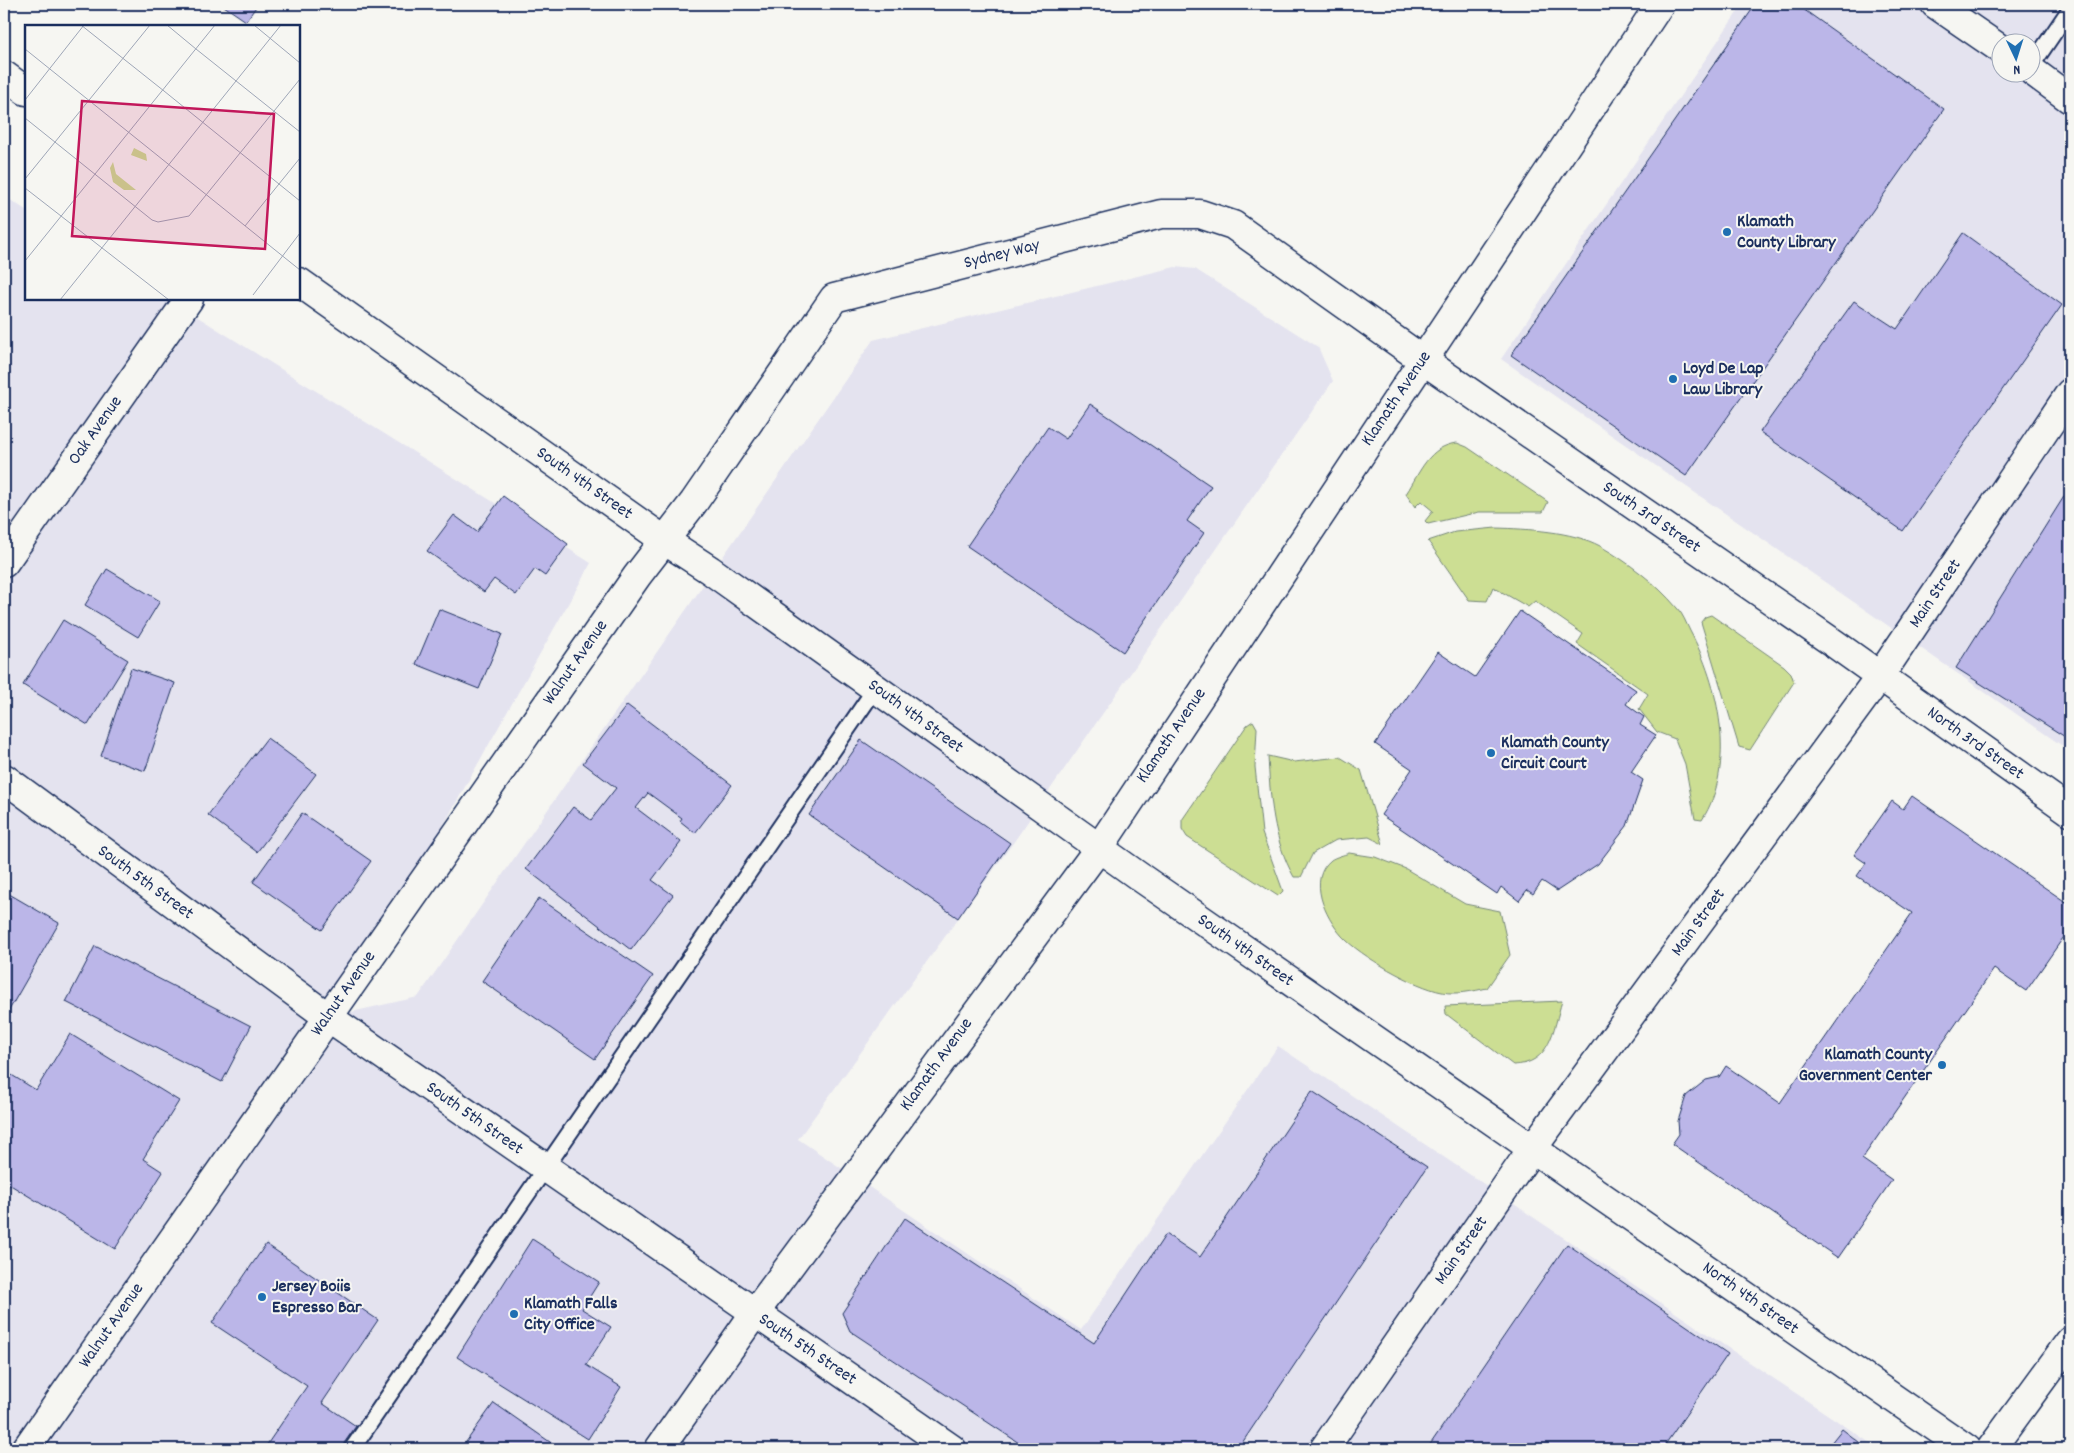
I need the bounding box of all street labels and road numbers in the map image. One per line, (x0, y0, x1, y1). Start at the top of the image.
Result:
street label: Sydney Way (961, 233, 1043, 276)
street label: Klamath Avenue (1356, 346, 1438, 452)
street label: Oak Avenue (63, 391, 129, 471)
street label: South 4th Street (531, 441, 638, 527)
street label: South 3rd Street (1597, 476, 1705, 560)
street label: Main Street (1904, 554, 1968, 634)
street label: Walnut Avenue (537, 615, 615, 711)
street label: South 4th Street (862, 674, 968, 761)
street label: Klamath Avenue (1131, 683, 1213, 789)
street label: North 3rd Street (1921, 701, 2029, 787)
street label: South 5th Street (92, 839, 199, 927)
street label: Main Street (1666, 884, 1732, 962)
street label: South 4th Street (1192, 908, 1299, 994)
street label: Walnut Avenue (305, 946, 383, 1042)
street label: Klamath Avenue (895, 1013, 980, 1117)
street label: South 5th Street (420, 1076, 528, 1162)
street label: Main Street (1429, 1211, 1495, 1290)
street label: North 4th Street (1697, 1256, 1804, 1342)
street label: Walnut Avenue (73, 1278, 151, 1374)
street label: South 5th Street (753, 1308, 861, 1392)

